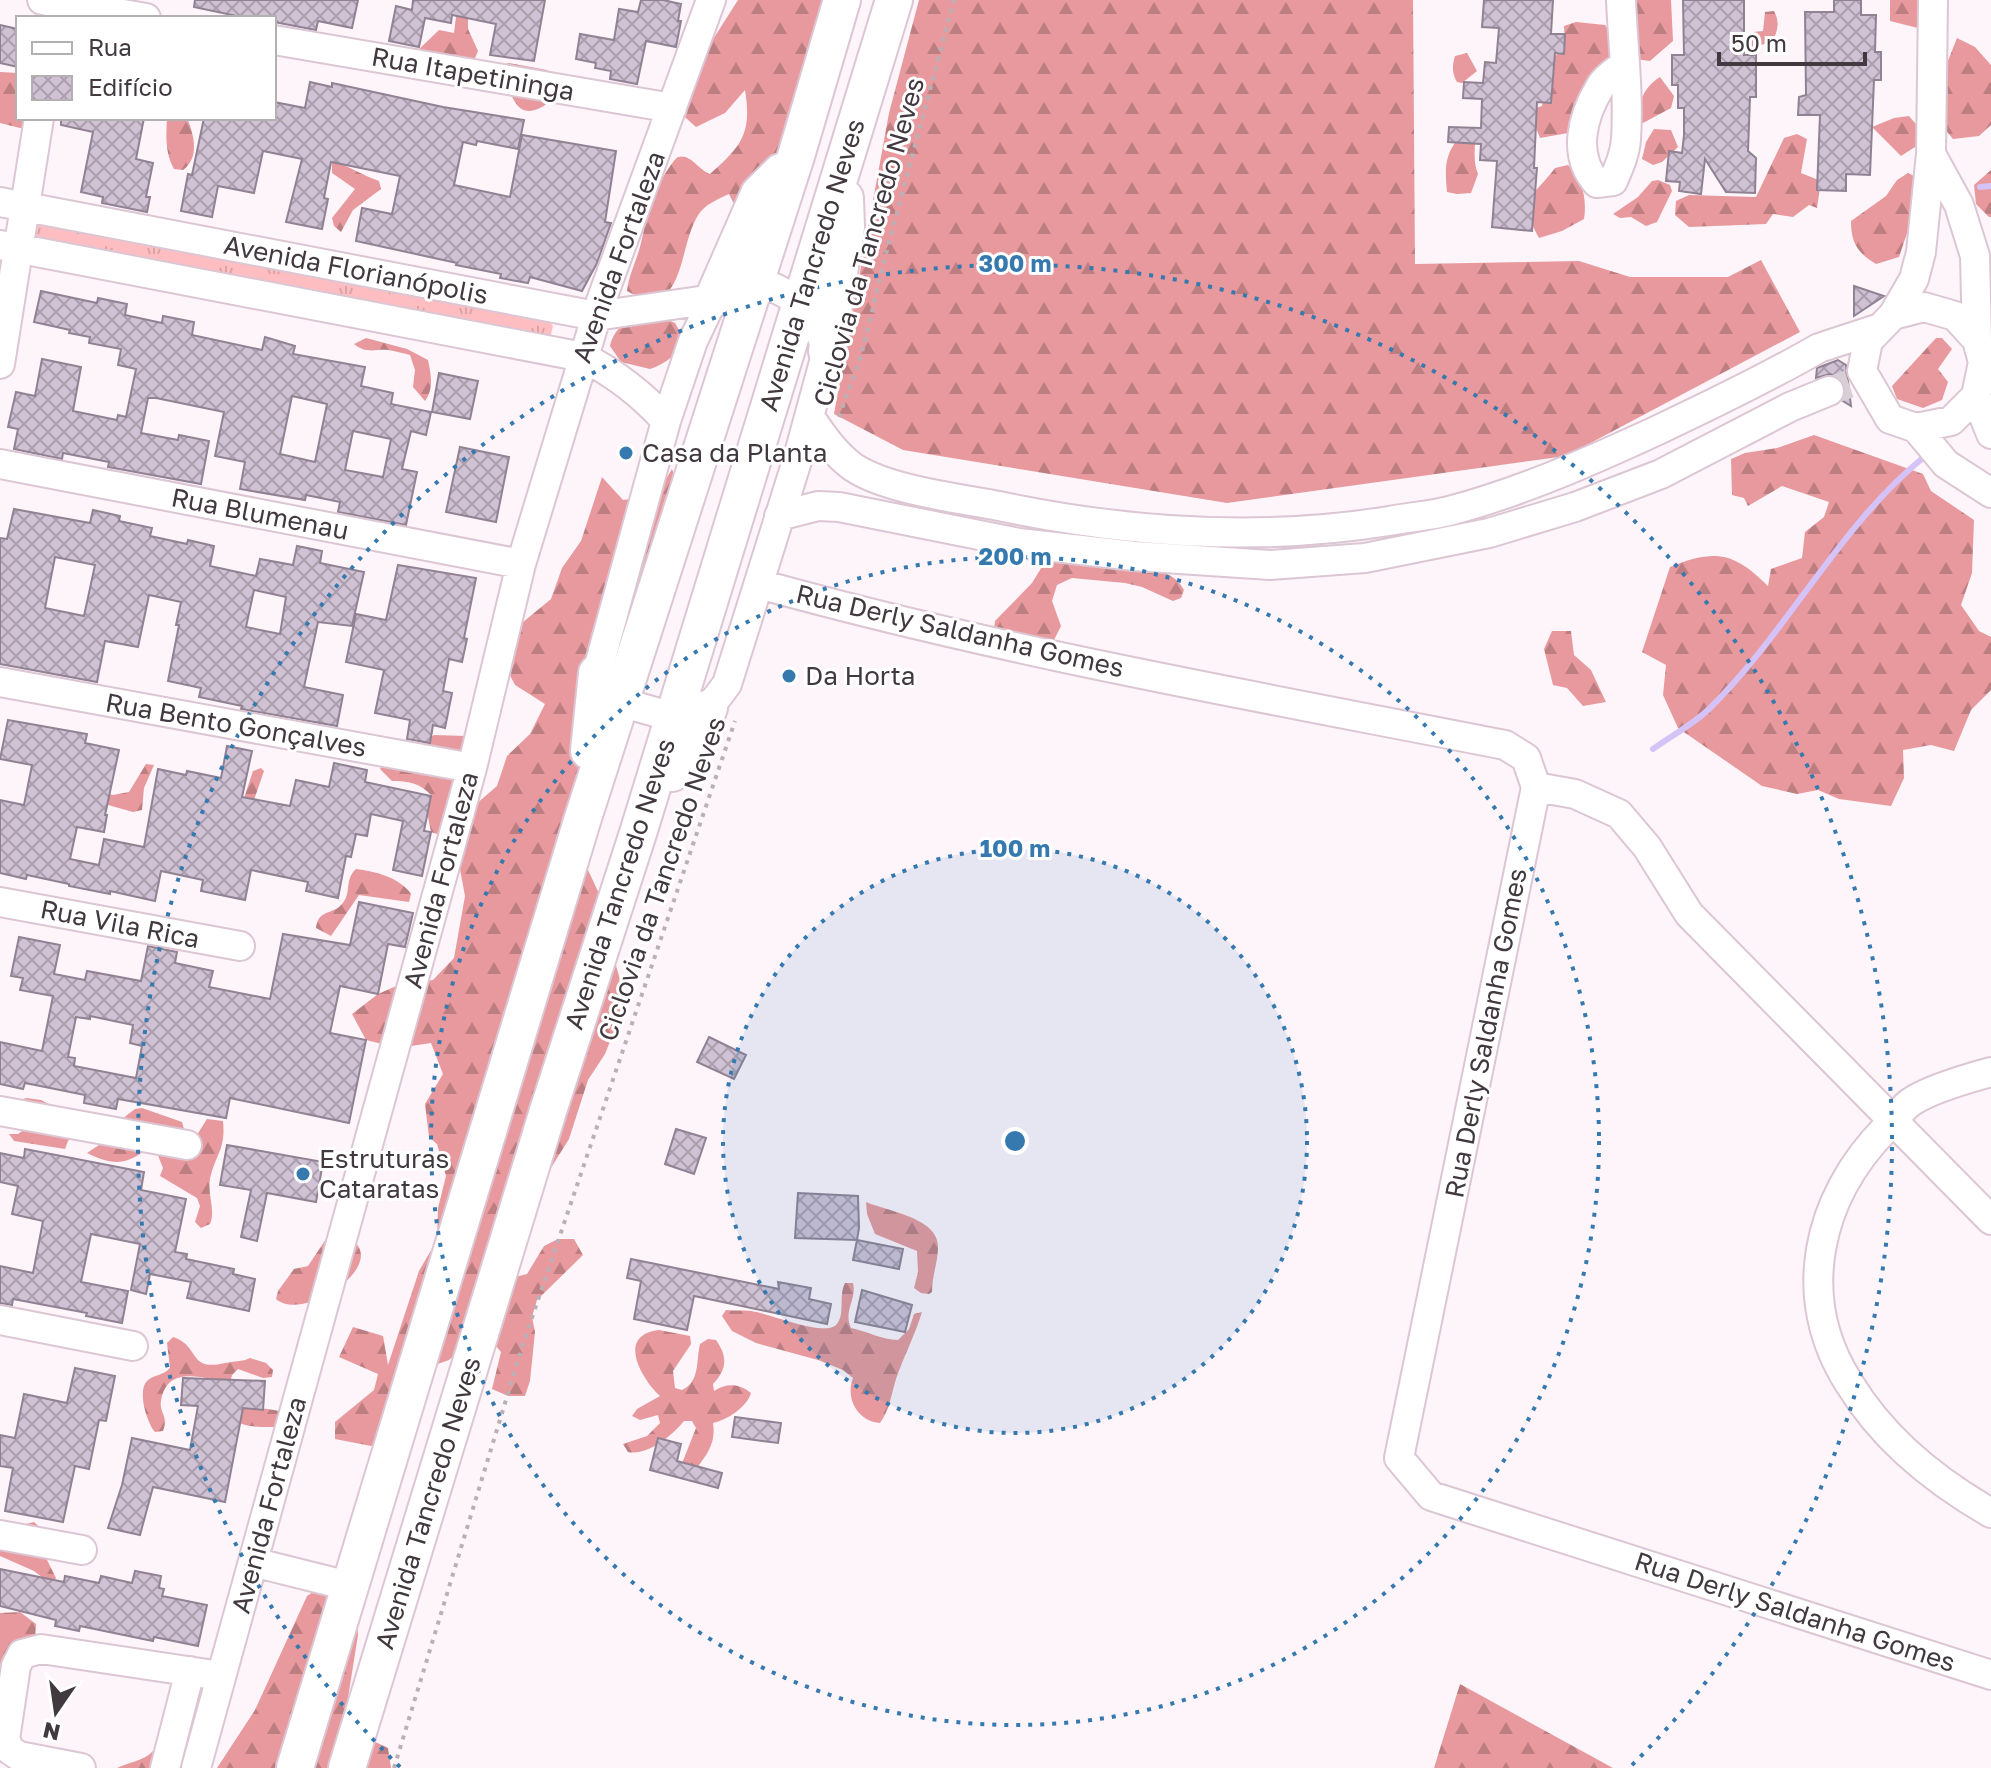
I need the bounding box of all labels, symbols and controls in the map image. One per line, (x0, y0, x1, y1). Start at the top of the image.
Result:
legend (16, 16, 276, 120)
scale bar (1719, 16, 1865, 66)
text: 50 m (1731, 28, 1787, 57)
text: Rua (88, 32, 132, 61)
street label: Rua Itapetininga (369, 40, 577, 107)
text: Edifício (88, 72, 173, 101)
street label: Ciclovia da Tancredo Neves (807, 74, 930, 410)
street label: Avenida Tancredo Neves (752, 115, 871, 415)
street label: Avenida Fortaleza (566, 147, 671, 367)
street label: Avenida Florianópolis (221, 229, 491, 310)
text: 300 m (979, 248, 1051, 277)
place label: Casa da Planta (642, 437, 827, 468)
marker: Casa da Planta (617, 444, 635, 462)
street label: Rua Blumenau (169, 481, 351, 546)
text: 200 m (979, 541, 1051, 570)
street label: Rua Derly Saldanha Gomes (793, 578, 1127, 683)
place label: Da Horta (805, 660, 916, 691)
marker: Da Horta (780, 667, 798, 685)
street label: Rua Bento Gonçalves (103, 686, 369, 763)
street label: Ciclovia da Tancredo Neves (591, 713, 732, 1045)
street label: Avenida Tancredo Neves (558, 734, 681, 1033)
street label: Avenida Fortaleza (397, 768, 484, 991)
text: 100 m (980, 833, 1050, 862)
street label: Rua Derly Saldanha Gomes (1438, 865, 1533, 1200)
street label: Rua Vila Rica (38, 893, 202, 954)
centre of rings (1001, 1127, 1029, 1155)
place label: Estruturas Cataratas (319, 1143, 449, 1204)
marker: Estruturas Cataratas (294, 1165, 312, 1183)
street label: Avenida Tancredo Neves (368, 1353, 487, 1653)
street label: Avenida Fortaleza (225, 1393, 312, 1616)
street label: Rua Derly Saldanha Gomes (1631, 1545, 1959, 1678)
north arrow (16, 1672, 96, 1752)
text: N (40, 1717, 63, 1747)

